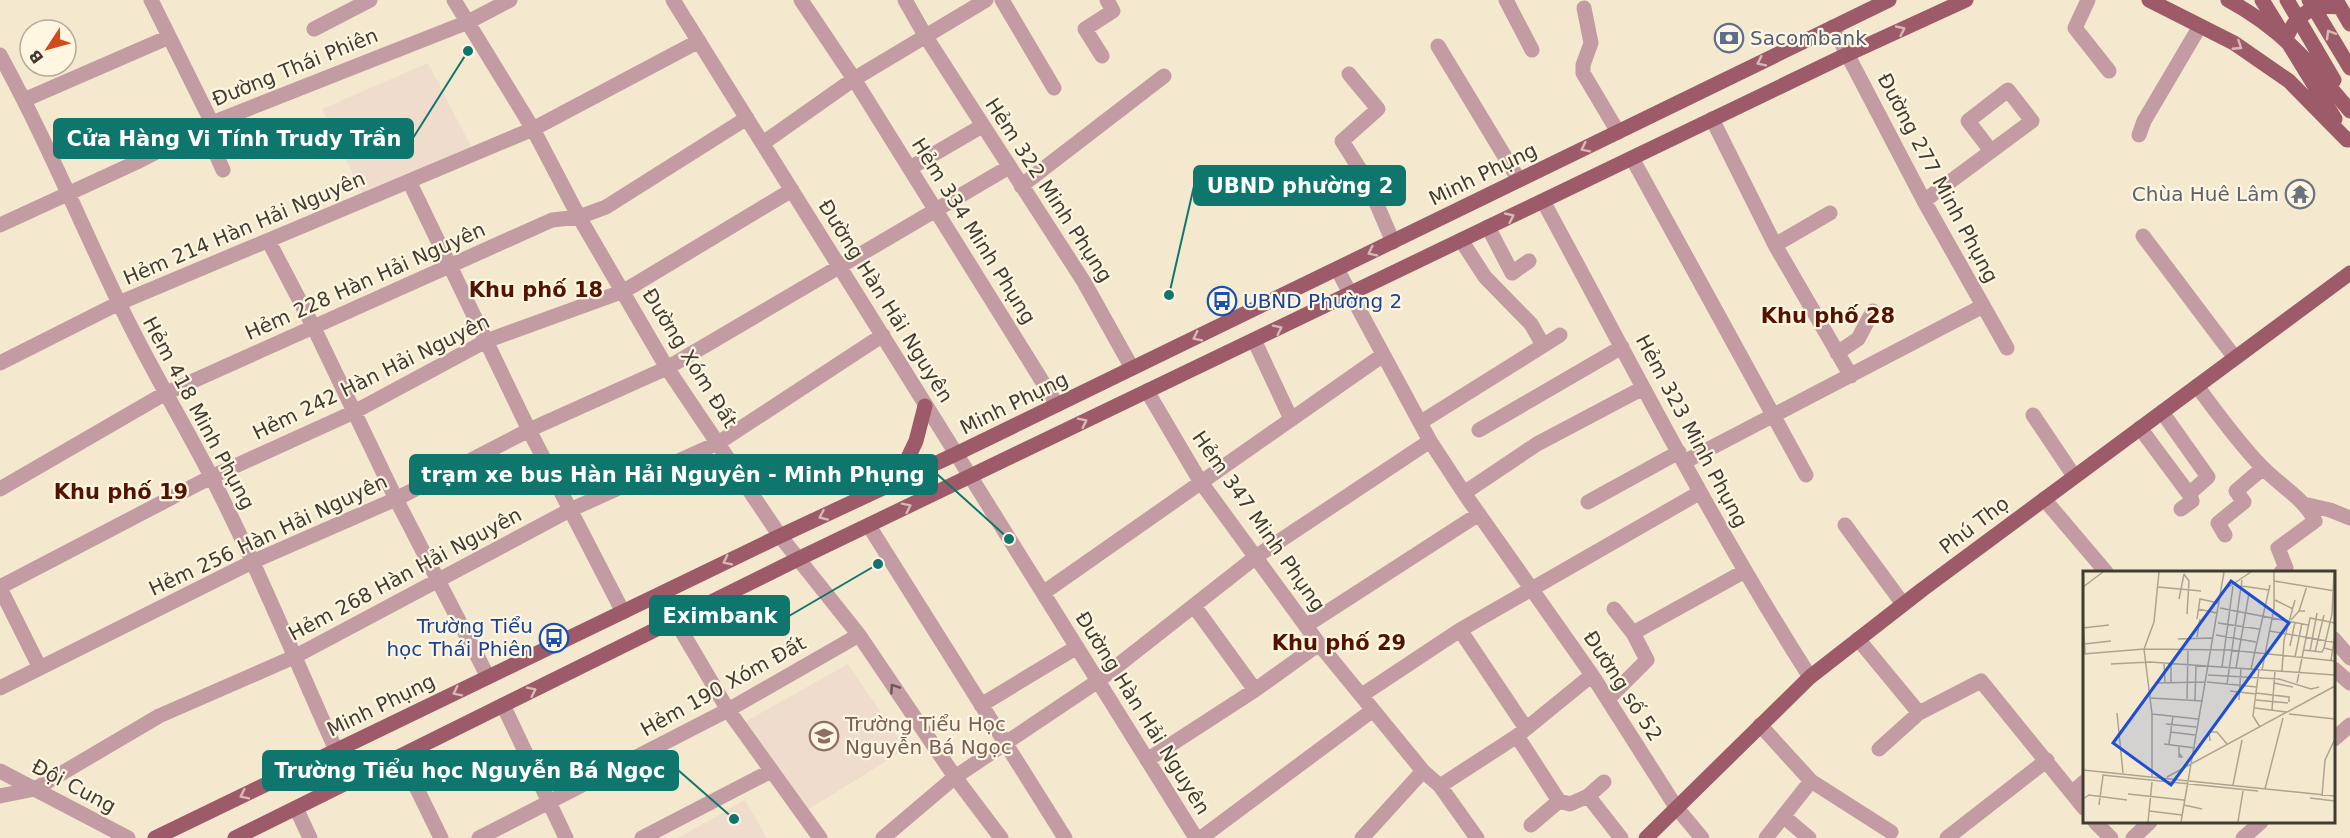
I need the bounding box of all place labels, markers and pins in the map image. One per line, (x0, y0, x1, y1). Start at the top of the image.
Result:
bank icon: Sacombank (1713, 22, 1745, 54)
place label: Sacombank (1750, 26, 1867, 50)
callout: Cửa Hàng Vi Tính Trudy Trần (54, 119, 413, 158)
callout: UBND phường 2 (1194, 166, 1405, 205)
temple icon: Chùa Huê Lâm (2284, 178, 2316, 210)
place label: Chùa Huê Lâm (2132, 182, 2279, 206)
bus stop icon: UBND Phường 2 (1206, 285, 1238, 317)
place label: UBND Phường 2 (1243, 289, 1402, 313)
callout: trạm xe bus Hàn Hải Nguyên - Minh Phụng (410, 455, 937, 494)
callout: Eximbank (650, 596, 789, 635)
place label: Trường Tiểu học Thái Phiên (386, 614, 533, 661)
bus stop icon: Trường Tiểu học Thái Phiên (538, 622, 570, 654)
place label: Trường Tiểu Học Nguyễn Bá Ngọc (844, 712, 1012, 759)
school or university icon: Trường Tiểu Học Nguyễn Bá Ngọc (808, 720, 840, 752)
callout: Trường Tiểu học Nguyễn Bá Ngọc (263, 751, 678, 790)

